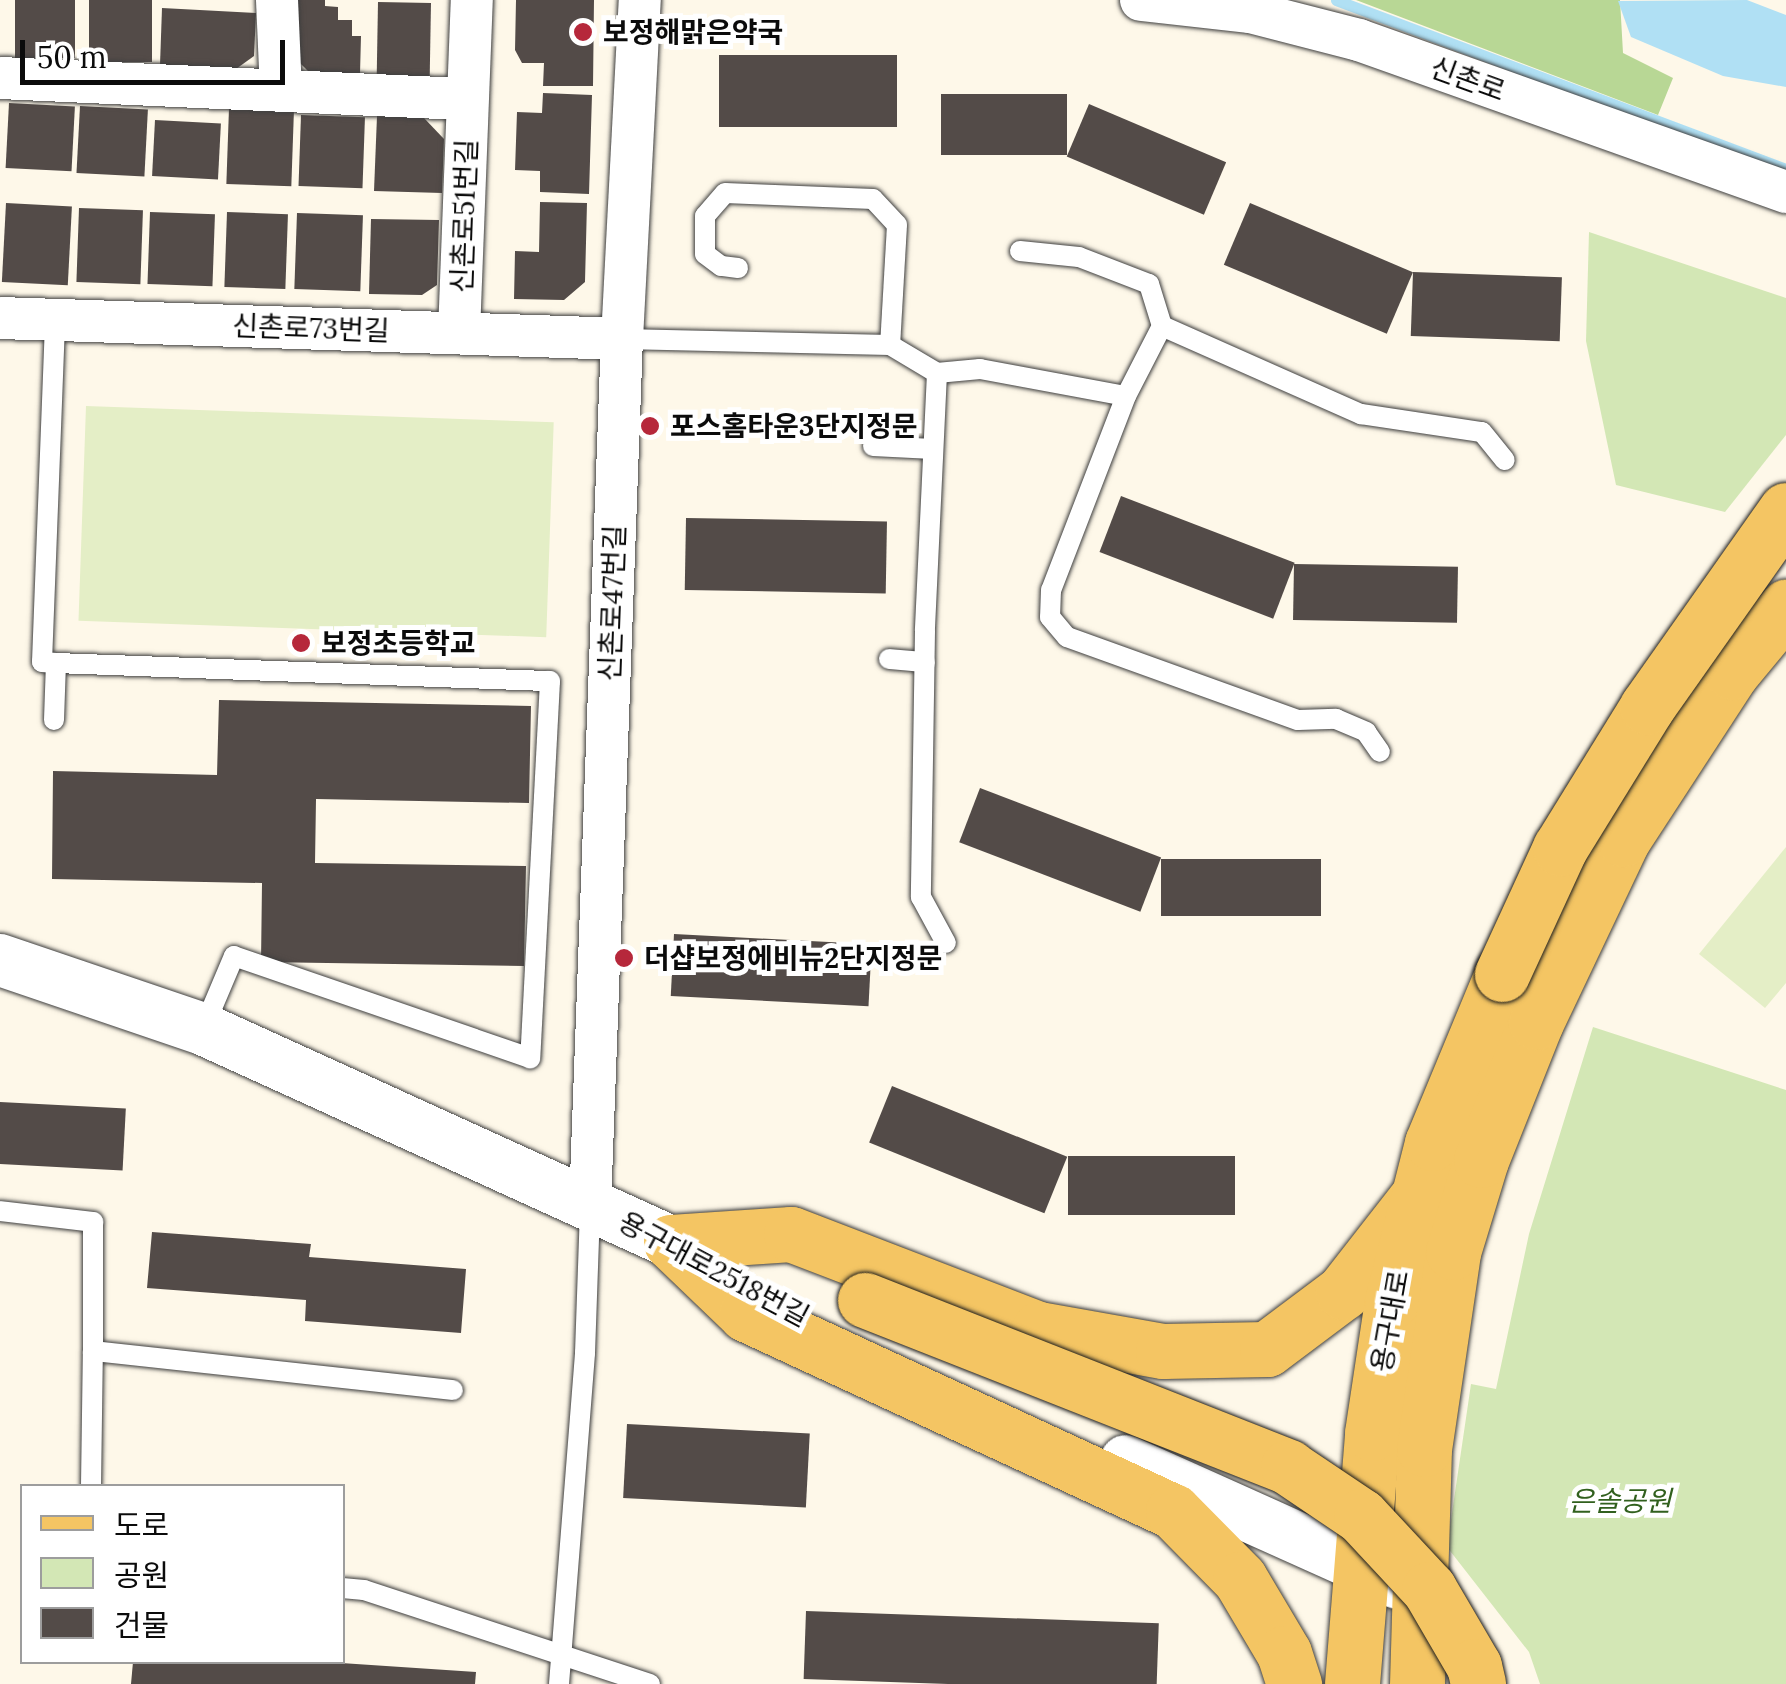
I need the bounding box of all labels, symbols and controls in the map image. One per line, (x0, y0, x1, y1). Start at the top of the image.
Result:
place label: 보정해맑은약국 (603, 15, 783, 49)
scale bar (25, 20, 290, 82)
marker: 보정해맑은약국 (572, 21, 594, 43)
text: 50 m (37, 38, 107, 76)
street label: 신촌로 (1426, 50, 1510, 108)
street label: 신촌로51번길 (445, 138, 483, 294)
street label: 신촌로73번길 (232, 308, 390, 348)
place label: 포스홈타운3단지정문 (670, 409, 918, 443)
marker: 포스홈타운3단지정문 (639, 415, 661, 437)
street label: 신촌로47번길 (592, 524, 632, 682)
place label: 보정초등학교 (321, 626, 476, 660)
marker: 보정초등학교 (290, 632, 312, 654)
place label: 더샵보정에비뉴2단지정문 (644, 941, 942, 975)
marker: 더샵보정에비뉴2단지정문 (613, 947, 635, 969)
street label: 용구대로2518번길 (613, 1205, 815, 1333)
street label: 용구대로 (1365, 1267, 1415, 1375)
legend (20, 1484, 345, 1664)
park label: 은솔공원 (1568, 1484, 1672, 1518)
text: 도로 (114, 1506, 169, 1544)
text: 공원 (114, 1556, 169, 1594)
text: 건물 (114, 1606, 169, 1644)

